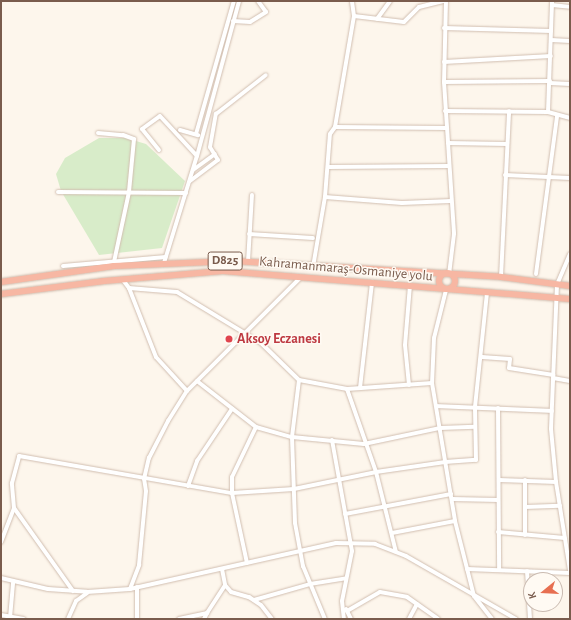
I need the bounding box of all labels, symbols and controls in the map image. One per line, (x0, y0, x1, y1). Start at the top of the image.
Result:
road number: D825 (207, 250, 243, 272)
street label: Kahramanmaraş-Osmaniye yolu (258, 253, 434, 285)
place label: Aksoy Eczanesi (237, 331, 321, 347)
marker: Aksoy Eczanesi (224, 334, 234, 344)
north arrow (523, 572, 563, 612)
text: K (526, 591, 538, 600)

